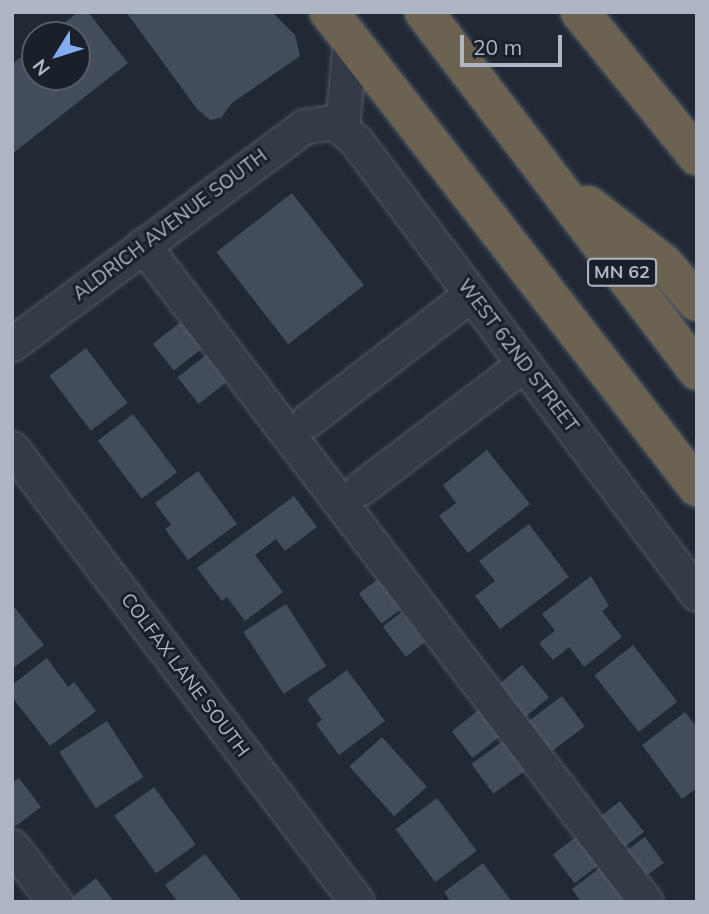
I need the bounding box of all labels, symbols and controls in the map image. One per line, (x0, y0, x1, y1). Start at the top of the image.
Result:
north arrow (21, 21, 91, 91)
scale bar (464, 21, 566, 65)
text: 20 m (473, 34, 522, 60)
text: N (27, 55, 55, 81)
street label: ALDRICH AVENUE SOUTH (68, 145, 272, 305)
road number: MN 62 (587, 258, 657, 286)
street label: WEST 62ND STREET (453, 275, 583, 437)
street label: COLFAX LANE SOUTH (116, 589, 254, 761)

